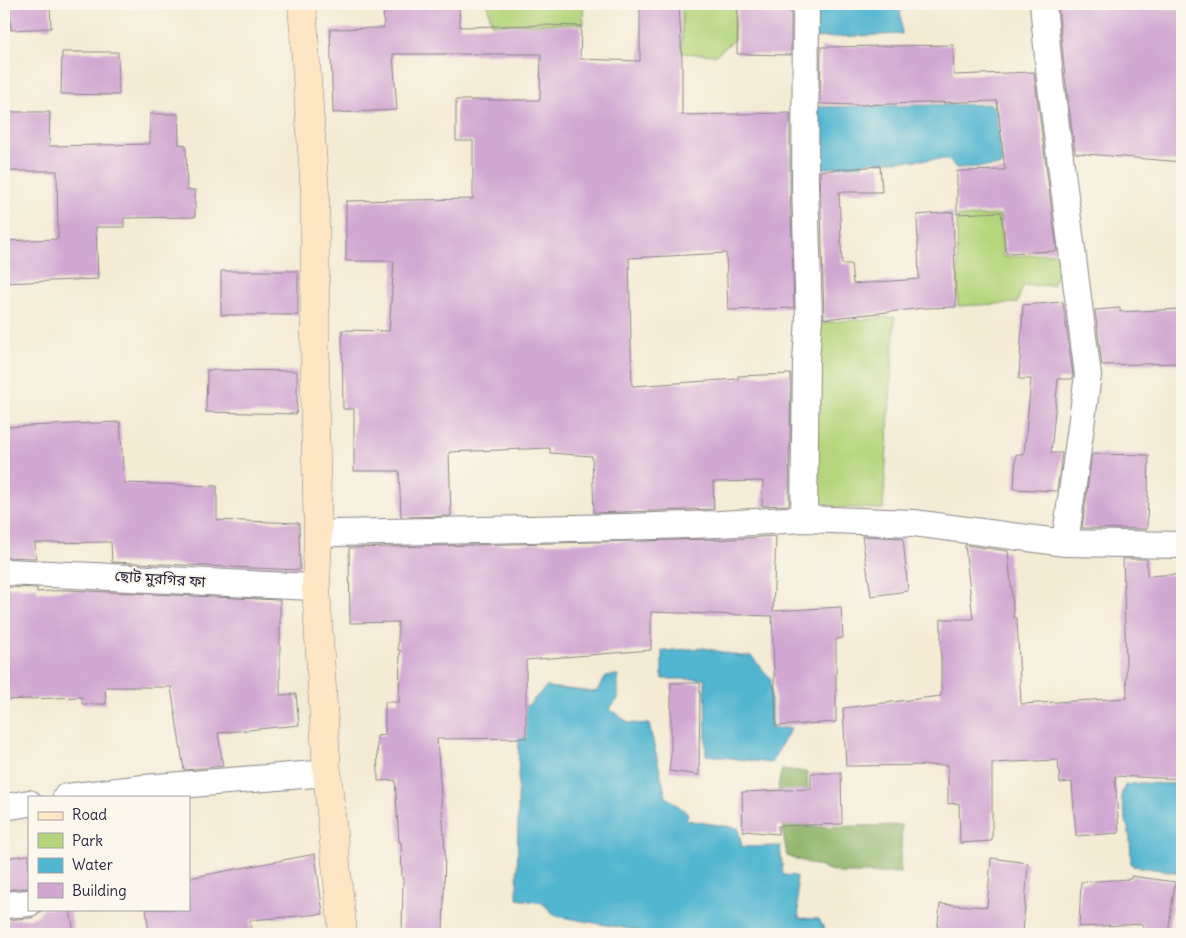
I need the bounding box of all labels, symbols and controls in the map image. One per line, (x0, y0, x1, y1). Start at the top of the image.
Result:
street label: ছোট মুরগির ফা (114, 566, 207, 591)
legend (28, 796, 190, 910)
text: Road (72, 805, 107, 824)
text: Park (72, 831, 103, 850)
text: Water (72, 855, 113, 874)
text: Building (72, 881, 127, 900)

